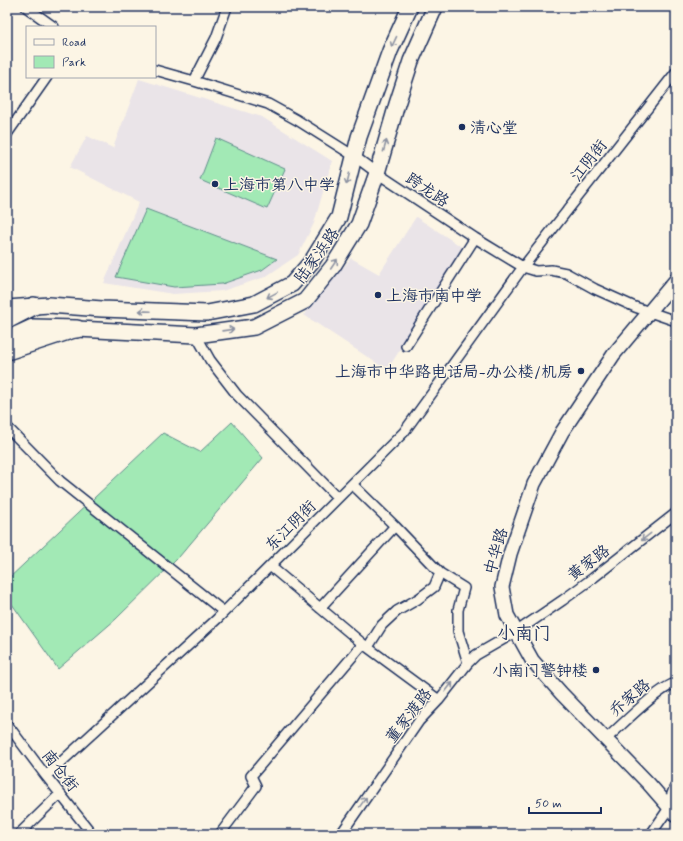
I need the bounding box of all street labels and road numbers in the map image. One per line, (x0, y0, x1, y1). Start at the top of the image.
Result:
street label: 江阴街 (566, 136, 612, 186)
street label: 跨龙路 (401, 168, 453, 212)
street label: 陆家浜路 (290, 224, 345, 288)
street label: 东江阴街 (261, 496, 321, 556)
street label: 中华路 (480, 525, 513, 577)
street label: 黄家路 (563, 540, 614, 586)
street label: 乔家路 (605, 675, 655, 722)
street label: 董家渡路 (381, 684, 437, 748)
street label: 南仓街 (37, 746, 83, 796)

